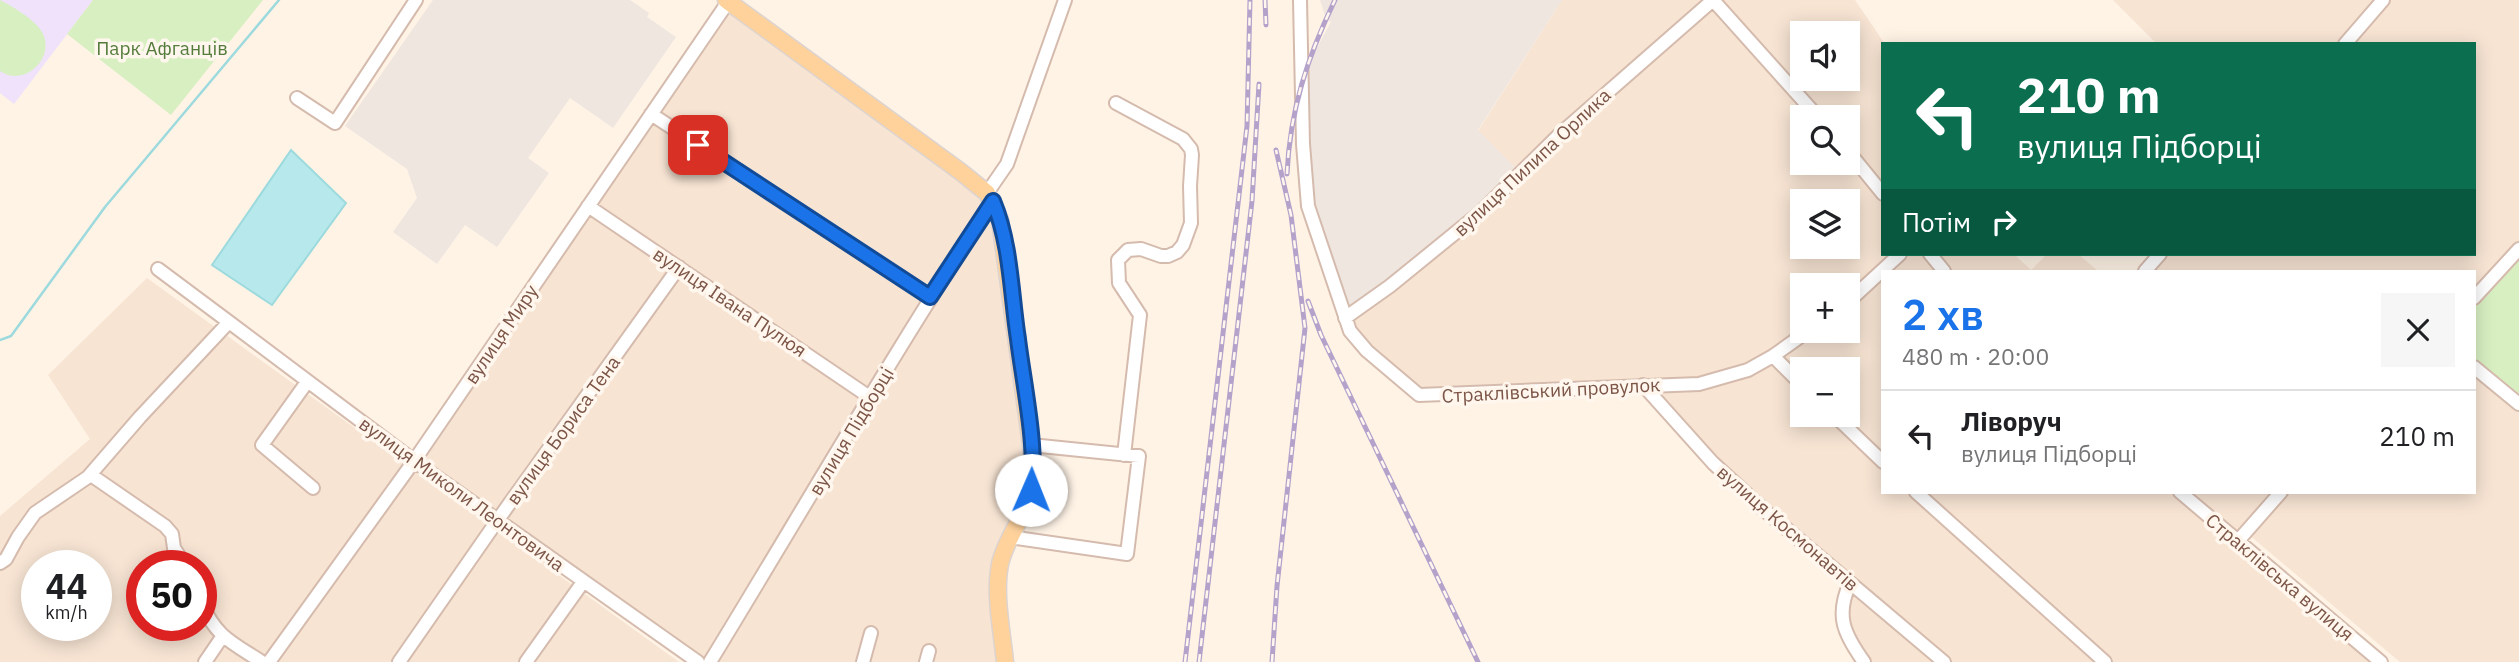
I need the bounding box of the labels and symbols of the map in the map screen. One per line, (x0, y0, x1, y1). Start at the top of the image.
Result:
park label: Парк Афганців (96, 36, 228, 60)
street label: вулиця Пилипа Орлика (1448, 83, 1616, 241)
pin (668, 115, 728, 175)
street label: вулиця Івана Пулюя (649, 242, 811, 362)
street label: вулиця Миру (459, 279, 543, 388)
street label: вулиця Бориса Тена (501, 351, 625, 509)
street label: вулиця Підборці (803, 363, 899, 499)
street label: Страклівський провулок (1441, 372, 1661, 408)
street label: вулиця Миколи Леонтовича (355, 411, 569, 577)
position arrow (994, 453, 1068, 527)
street label: вулиця Космонавтів (1712, 460, 1864, 596)
street label: Страклівська вулиця (2201, 508, 2359, 646)
speed limit sign: 50 (126, 550, 217, 641)

